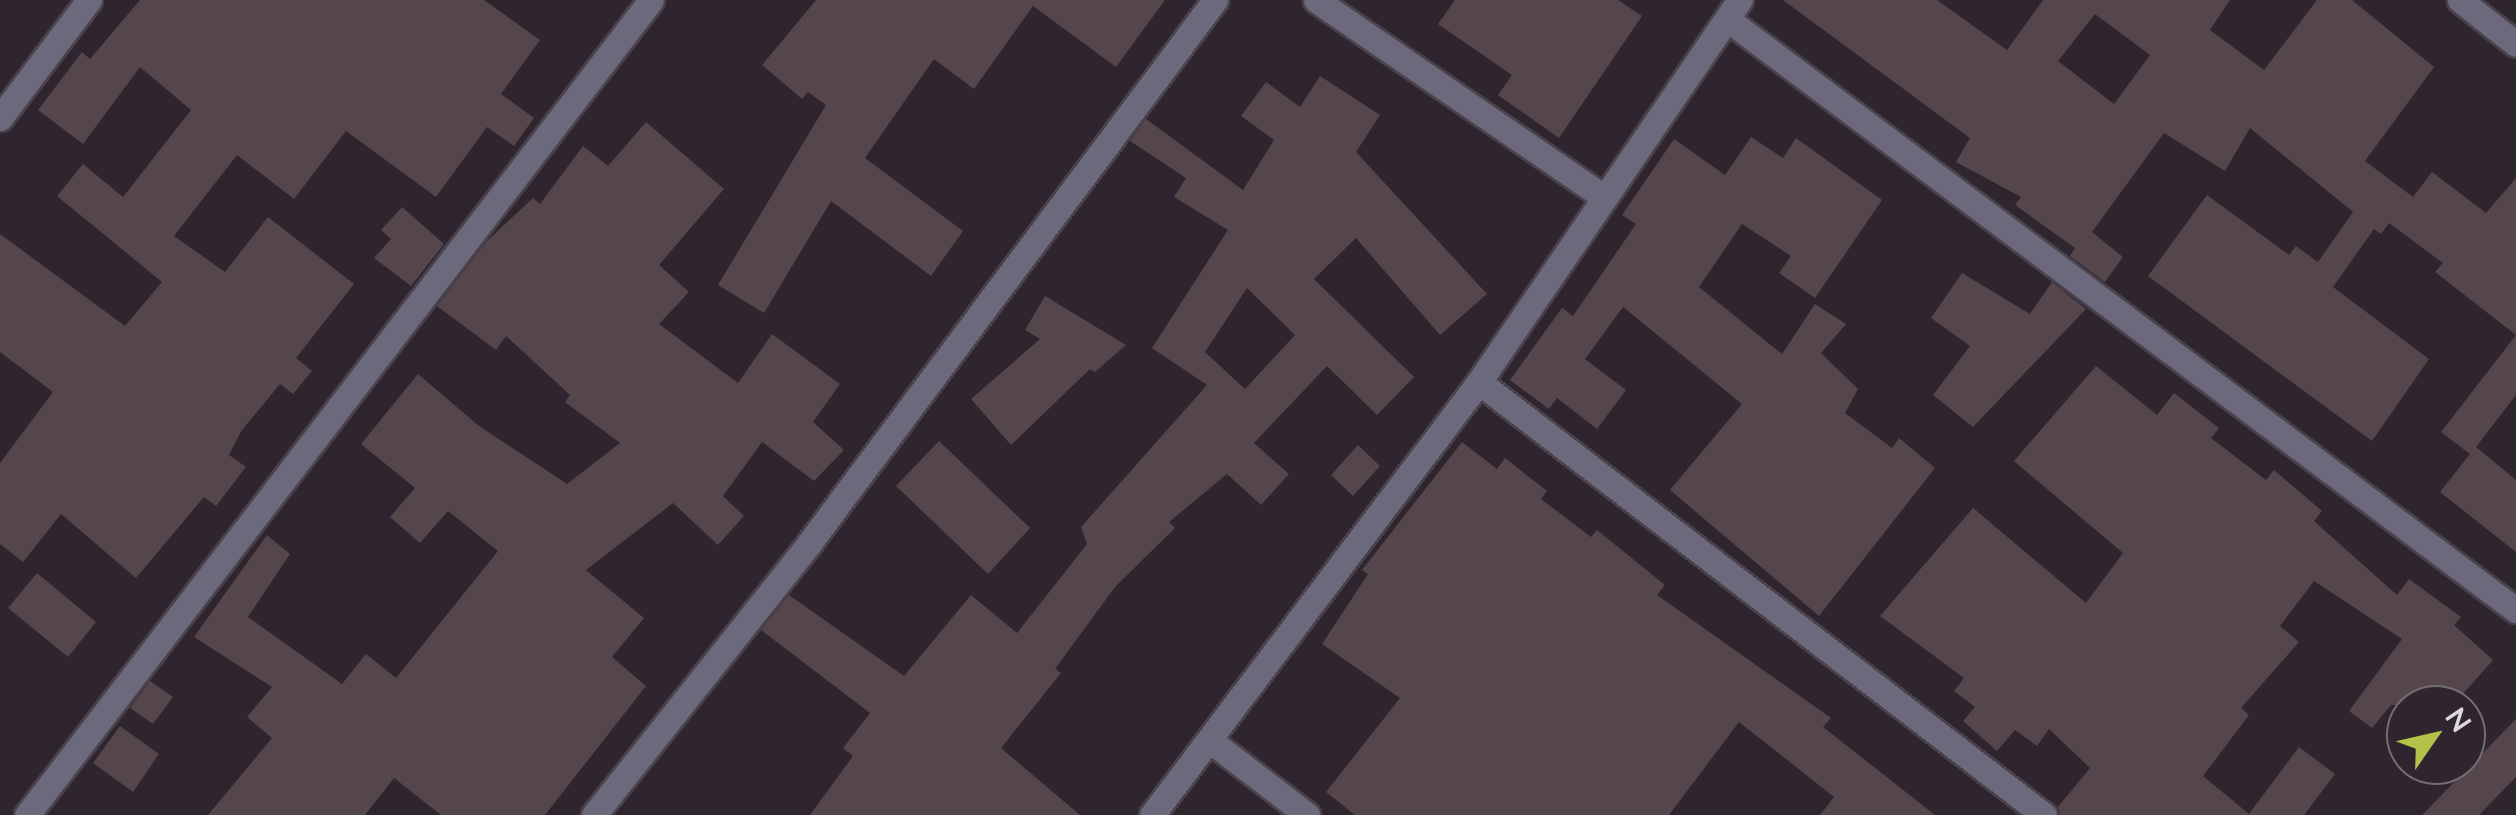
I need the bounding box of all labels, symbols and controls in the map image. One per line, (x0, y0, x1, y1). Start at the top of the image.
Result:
north arrow (2386, 685, 2486, 785)
text: N (2439, 701, 2479, 738)

